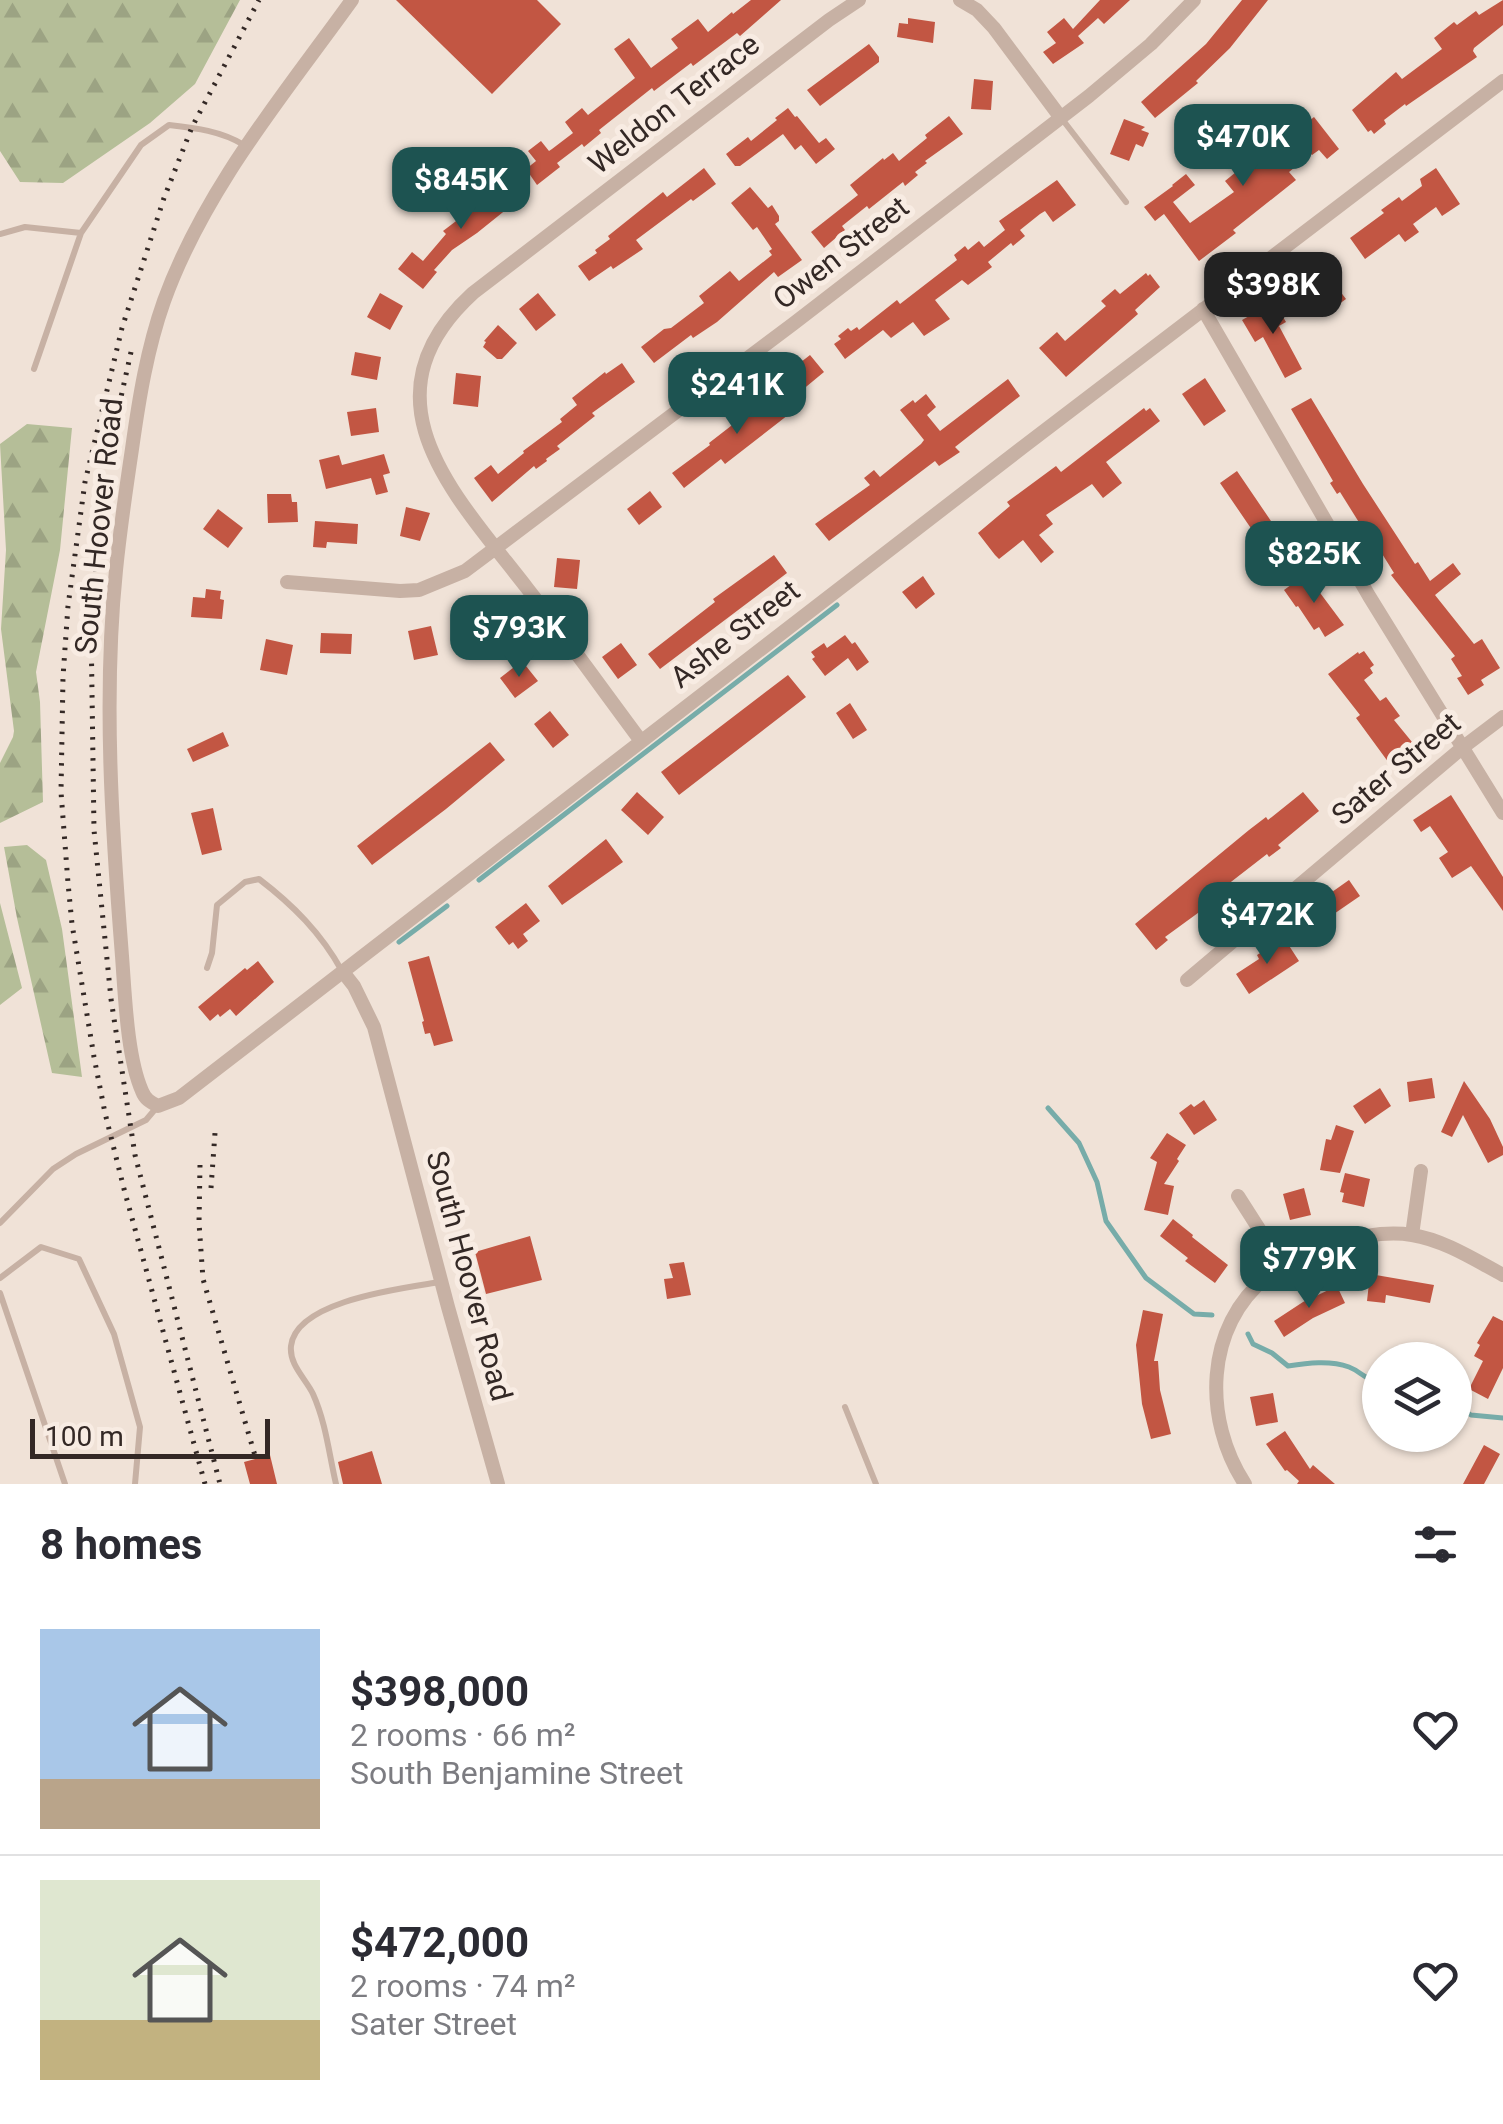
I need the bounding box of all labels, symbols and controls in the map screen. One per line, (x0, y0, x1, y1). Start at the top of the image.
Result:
street label: Weldon Terrace (581, 26, 766, 181)
pin: $470K (1173, 104, 1313, 189)
text: $470K (1196, 117, 1290, 155)
pin: $845K (391, 147, 531, 232)
text: $845K (414, 160, 508, 198)
street label: Owen Street (766, 189, 915, 316)
pin: $398K (1203, 252, 1343, 337)
text: $398K (1226, 265, 1320, 303)
pin: $241K (667, 352, 807, 437)
text: $241K (690, 365, 784, 403)
street label: South Hoover Road (68, 396, 129, 656)
pin: $825K (1244, 521, 1384, 606)
text: $825K (1267, 534, 1361, 572)
street label: Ashe Street (663, 572, 806, 695)
pin: $793K (449, 595, 589, 680)
text: $793K (472, 608, 566, 646)
street label: Sater Street (1324, 705, 1467, 832)
pin: $472K (1197, 882, 1337, 967)
text: $472K (1220, 895, 1314, 933)
street label: South Hoover Road (419, 1147, 520, 1405)
pin: $779K (1239, 1226, 1379, 1311)
text: $779K (1262, 1239, 1356, 1277)
map controls (1362, 1342, 1472, 1452)
button: layers (1362, 1342, 1472, 1452)
scale bar (30, 1414, 270, 1458)
text: 100 m (45, 1420, 124, 1453)
icon: filters (1408, 1517, 1463, 1572)
text: 8 homes (40, 1520, 202, 1569)
text: $398,000 (350, 1667, 529, 1716)
icon: home (120, 1669, 240, 1789)
icon: heart (1408, 1702, 1463, 1757)
text: 2 rooms · 66 m² (350, 1716, 575, 1754)
text: South Benjamine Street (350, 1754, 683, 1792)
text: $472,000 (350, 1918, 529, 1967)
icon: home (120, 1920, 240, 2040)
icon: heart (1408, 1953, 1463, 2008)
text: 2 rooms · 74 m² (350, 1967, 575, 2005)
text: Sater Street (350, 2005, 517, 2043)

